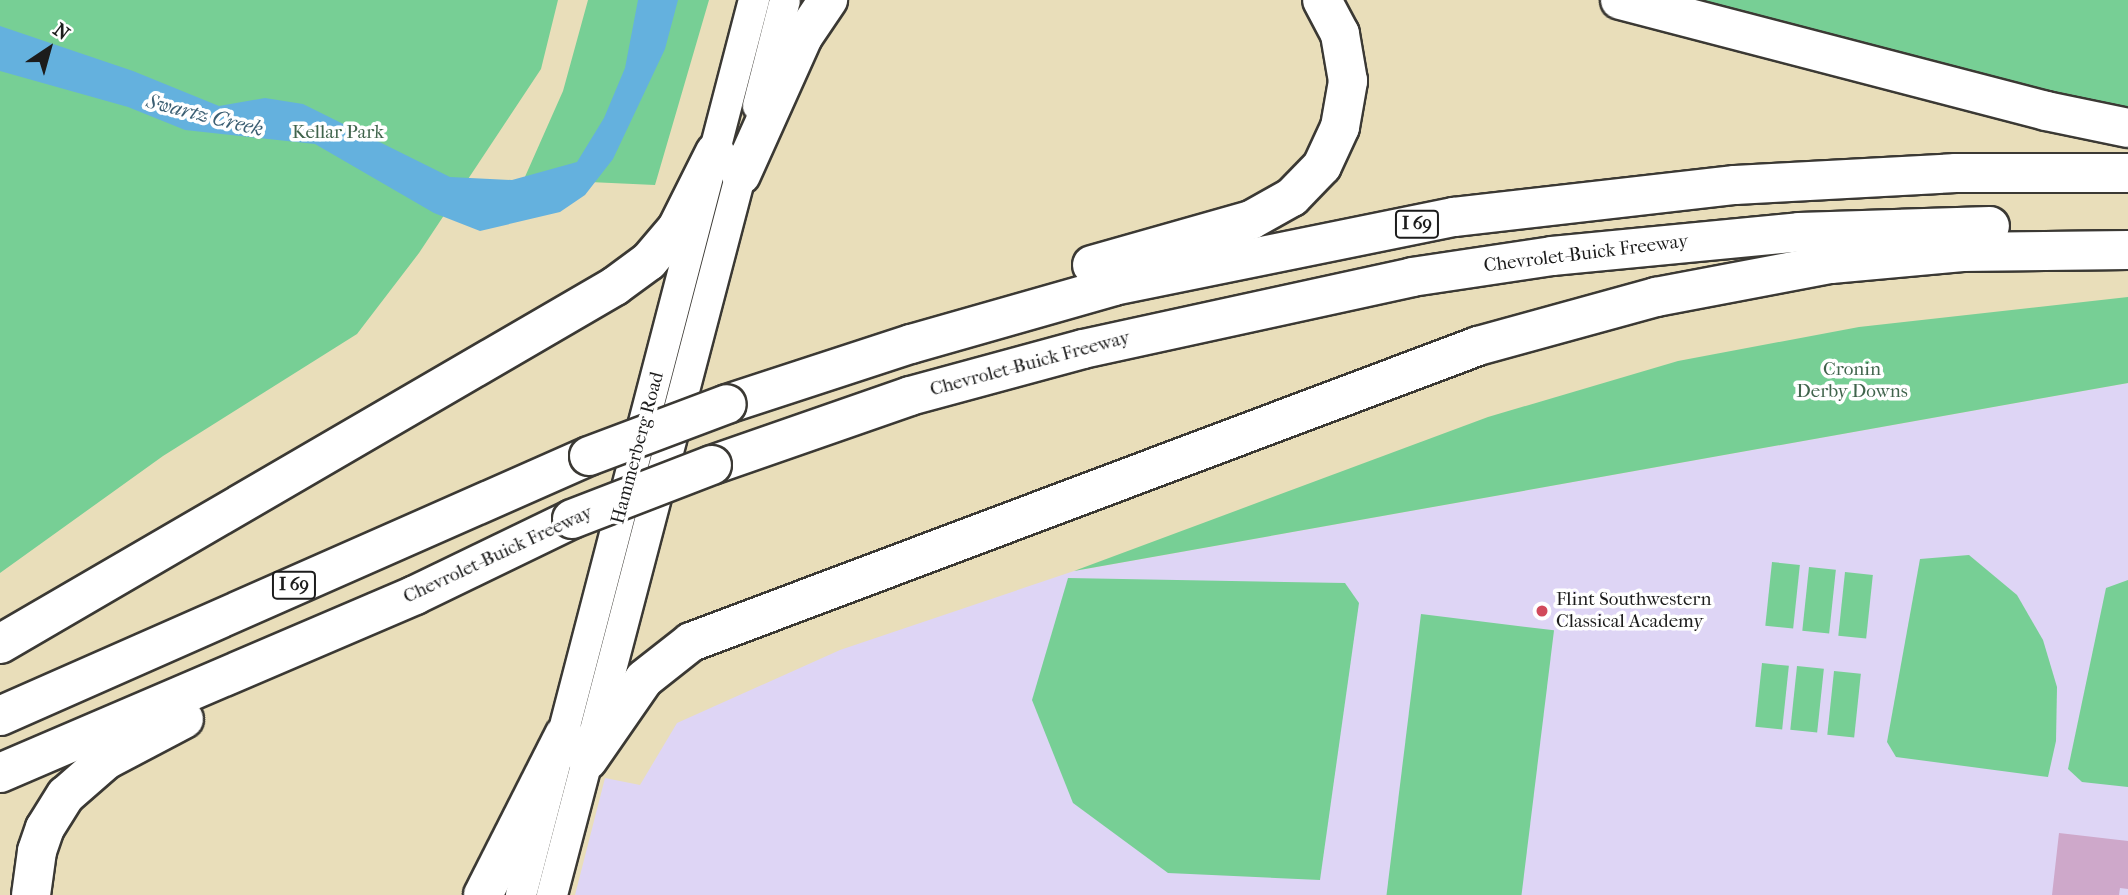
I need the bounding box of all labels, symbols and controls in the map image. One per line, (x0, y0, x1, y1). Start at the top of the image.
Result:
north arrow (14, 14, 84, 84)
text: N (49, 19, 74, 45)
water label: Swartz Creek (144, 88, 266, 142)
park label: Kellar Park (292, 122, 384, 144)
road number: I 69 (1394, 210, 1440, 238)
street label: Chevrolet-Buick Freeway (1482, 230, 1690, 278)
street label: Chevrolet-Buick Freeway (928, 326, 1132, 402)
park label: Cronin Derby Downs (1796, 359, 1908, 403)
street label: Hammerberg Road (607, 369, 669, 527)
street label: Chevrolet-Buick Freeway (400, 501, 596, 609)
road number: I 69 (271, 570, 317, 600)
place label: Flint Southwestern Classical Academy (1556, 589, 1711, 633)
marker: Flint Southwestern Classical Academy (1534, 603, 1550, 619)

